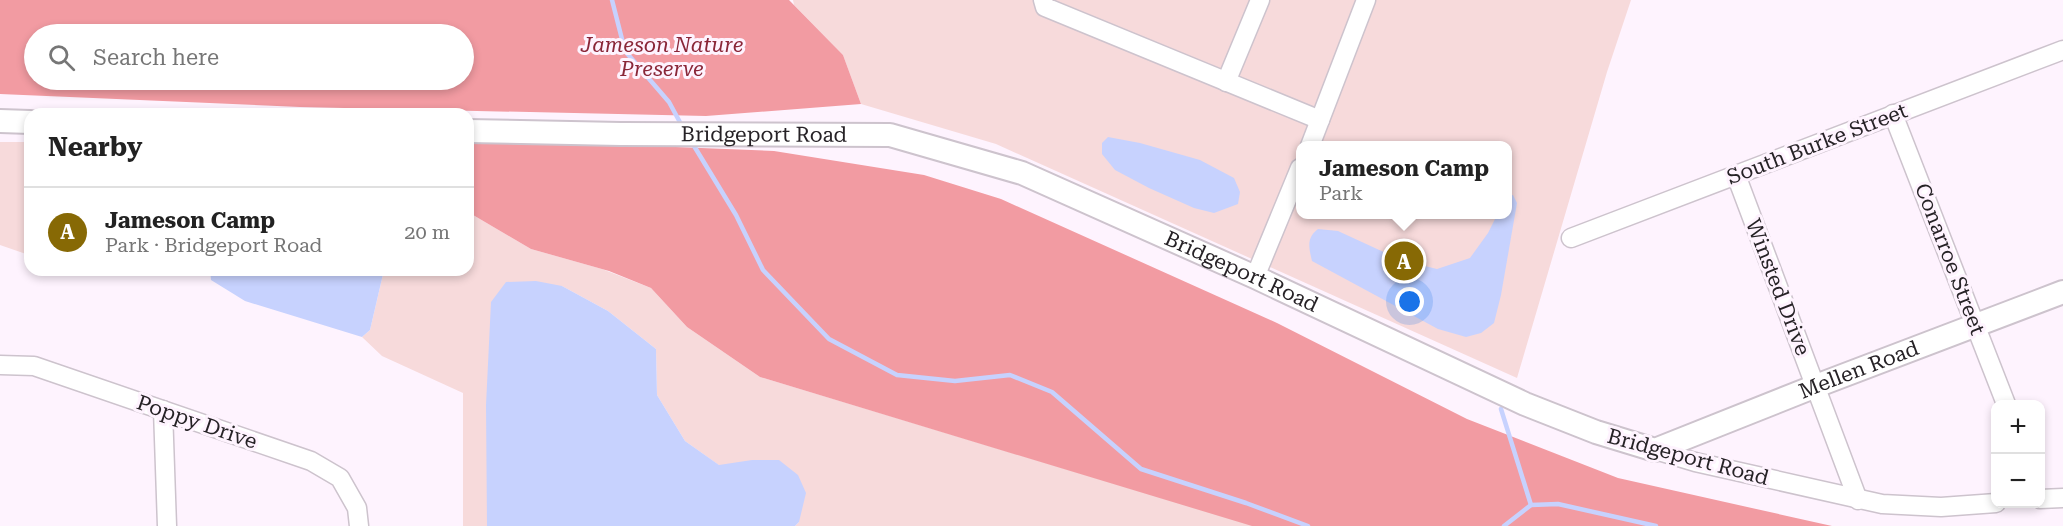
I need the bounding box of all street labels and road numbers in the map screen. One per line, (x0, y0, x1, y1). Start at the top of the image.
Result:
street label: South Burke Street (1723, 98, 1911, 190)
street label: Bridgeport Road (681, 122, 848, 147)
street label: Conarroe Street (1910, 180, 1990, 338)
street label: Winsted Drive (1741, 215, 1815, 359)
street label: Bridgeport Road (1161, 226, 1323, 317)
street label: Mellen Road (1796, 336, 1923, 404)
street label: Poppy Drive (134, 390, 260, 454)
street label: Bridgeport Road (1605, 424, 1772, 490)

